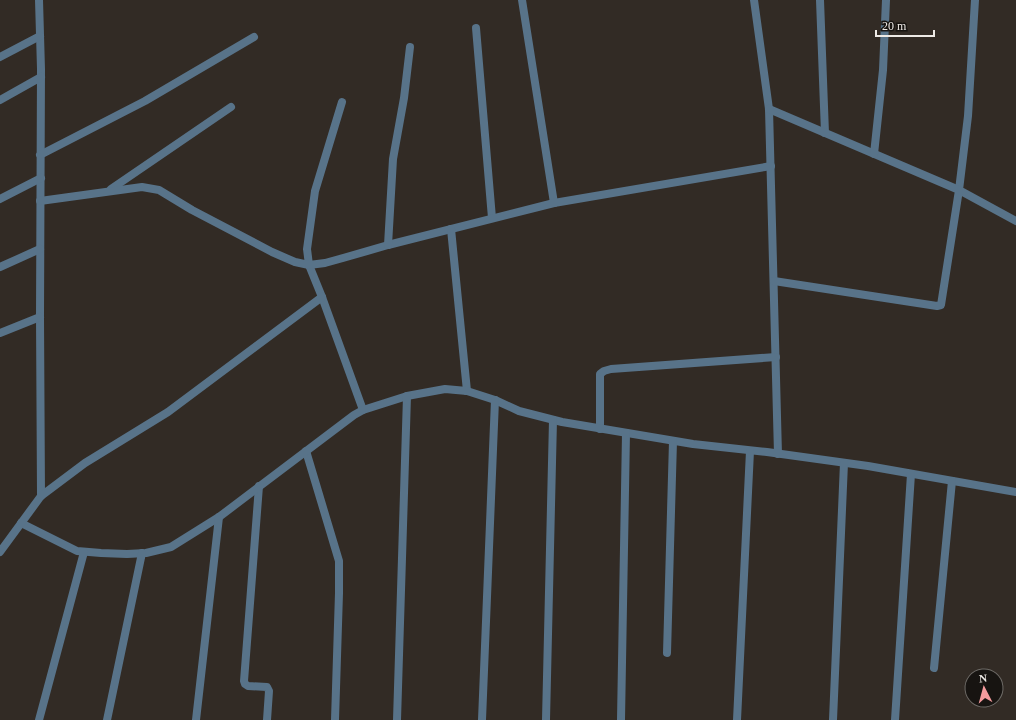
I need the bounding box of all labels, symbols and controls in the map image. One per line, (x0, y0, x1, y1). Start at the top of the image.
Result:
scale bar (876, 12, 934, 38)
text: 20 m (882, 19, 907, 33)
north arrow (964, 668, 1004, 708)
text: N (978, 672, 988, 684)

